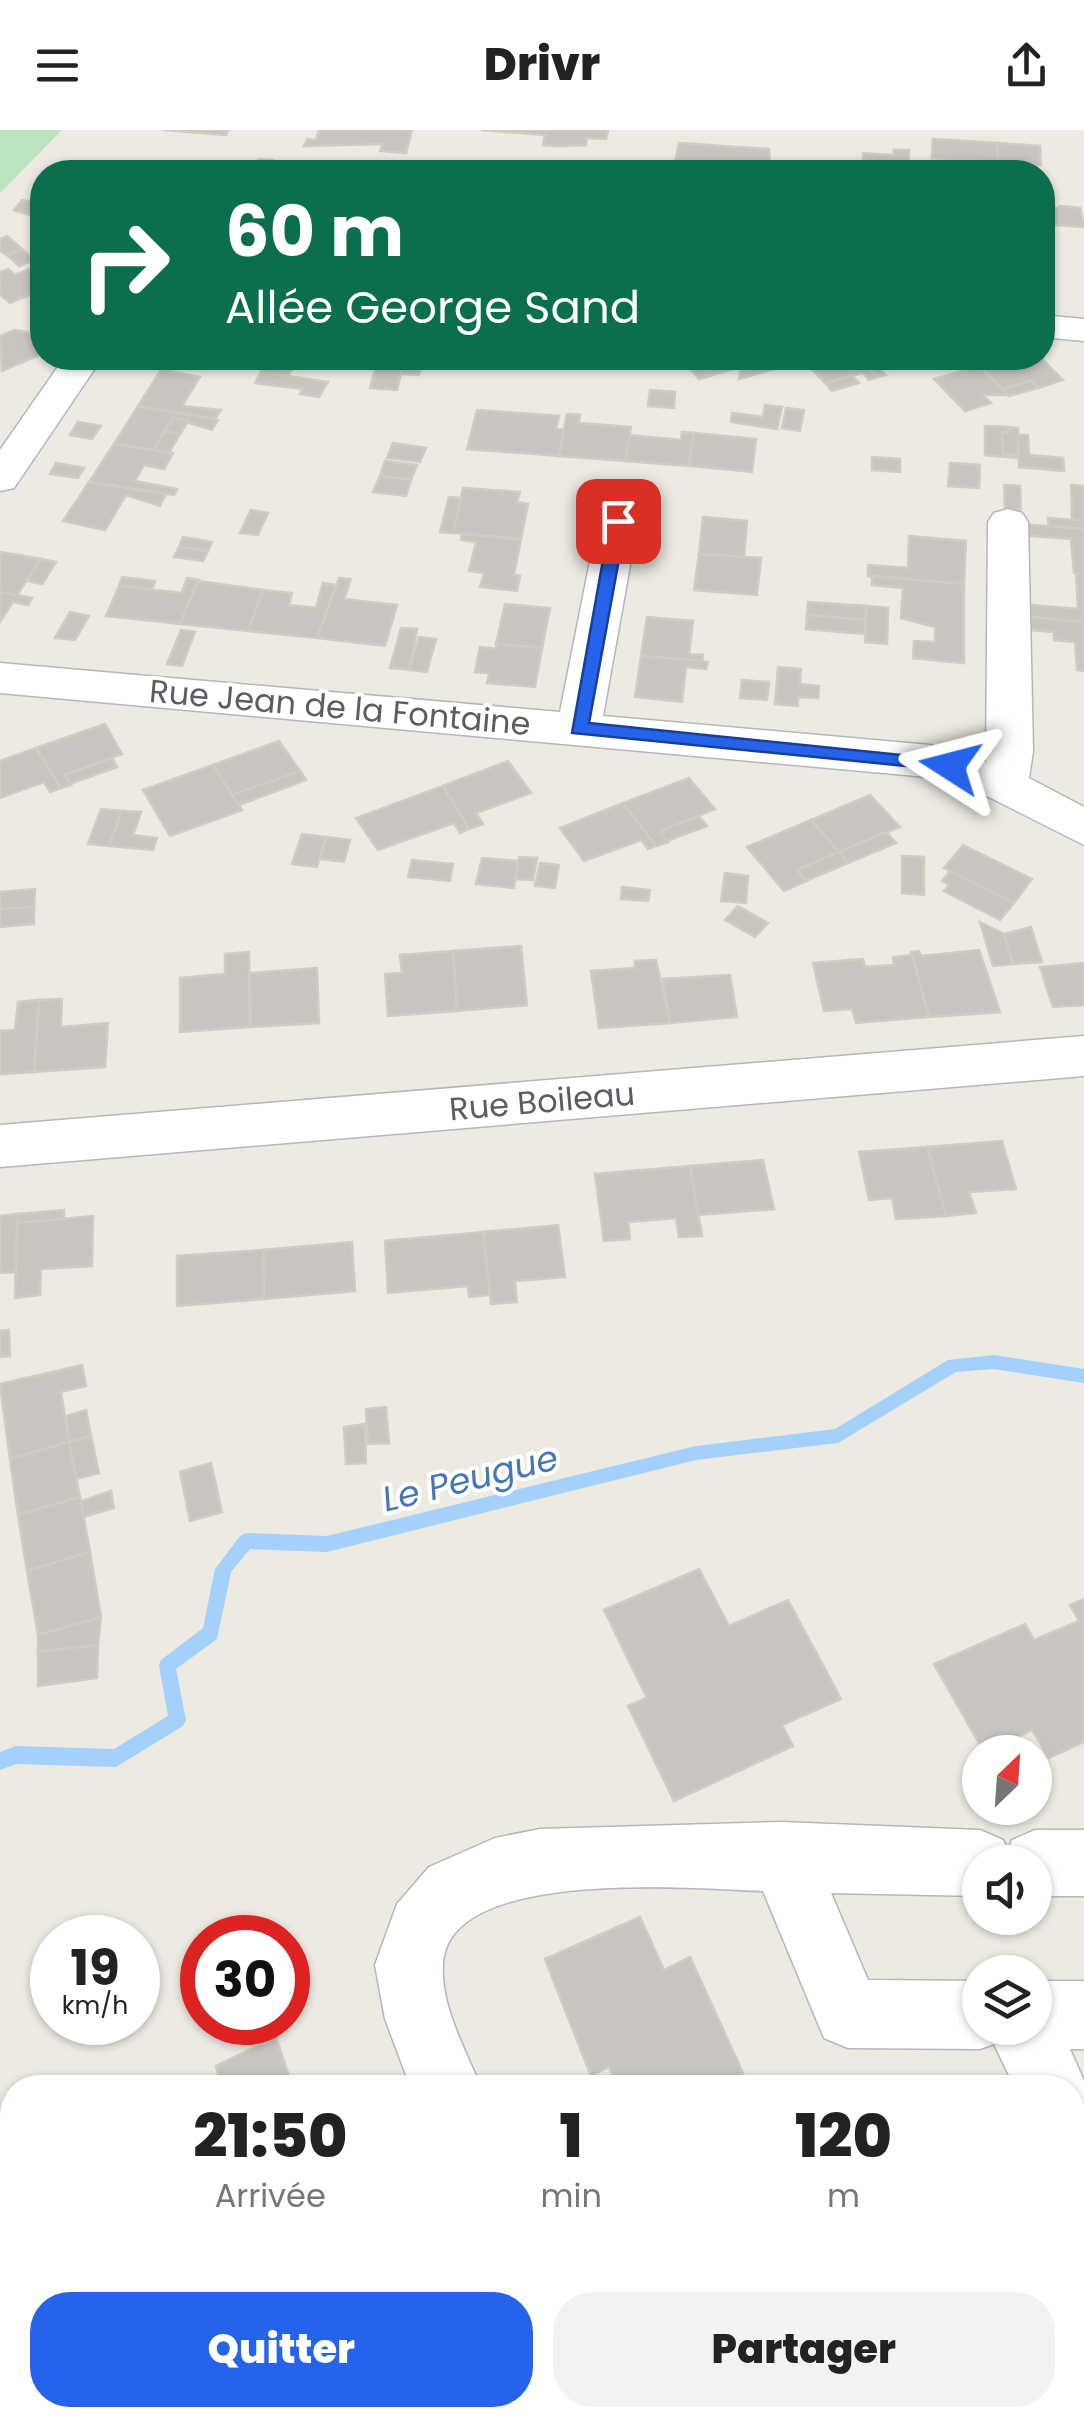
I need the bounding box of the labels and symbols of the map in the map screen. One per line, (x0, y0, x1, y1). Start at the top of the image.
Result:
pin (576, 479, 661, 564)
street label: Rue Jean de la Fontaine (148, 668, 532, 746)
position arrow (898, 714, 1002, 818)
street label: Rue Boileau (447, 1070, 637, 1132)
water label: Le Peugue (377, 1433, 563, 1523)
north arrow (962, 1735, 1052, 1825)
speed limit sign: 30 (180, 1915, 310, 2045)

